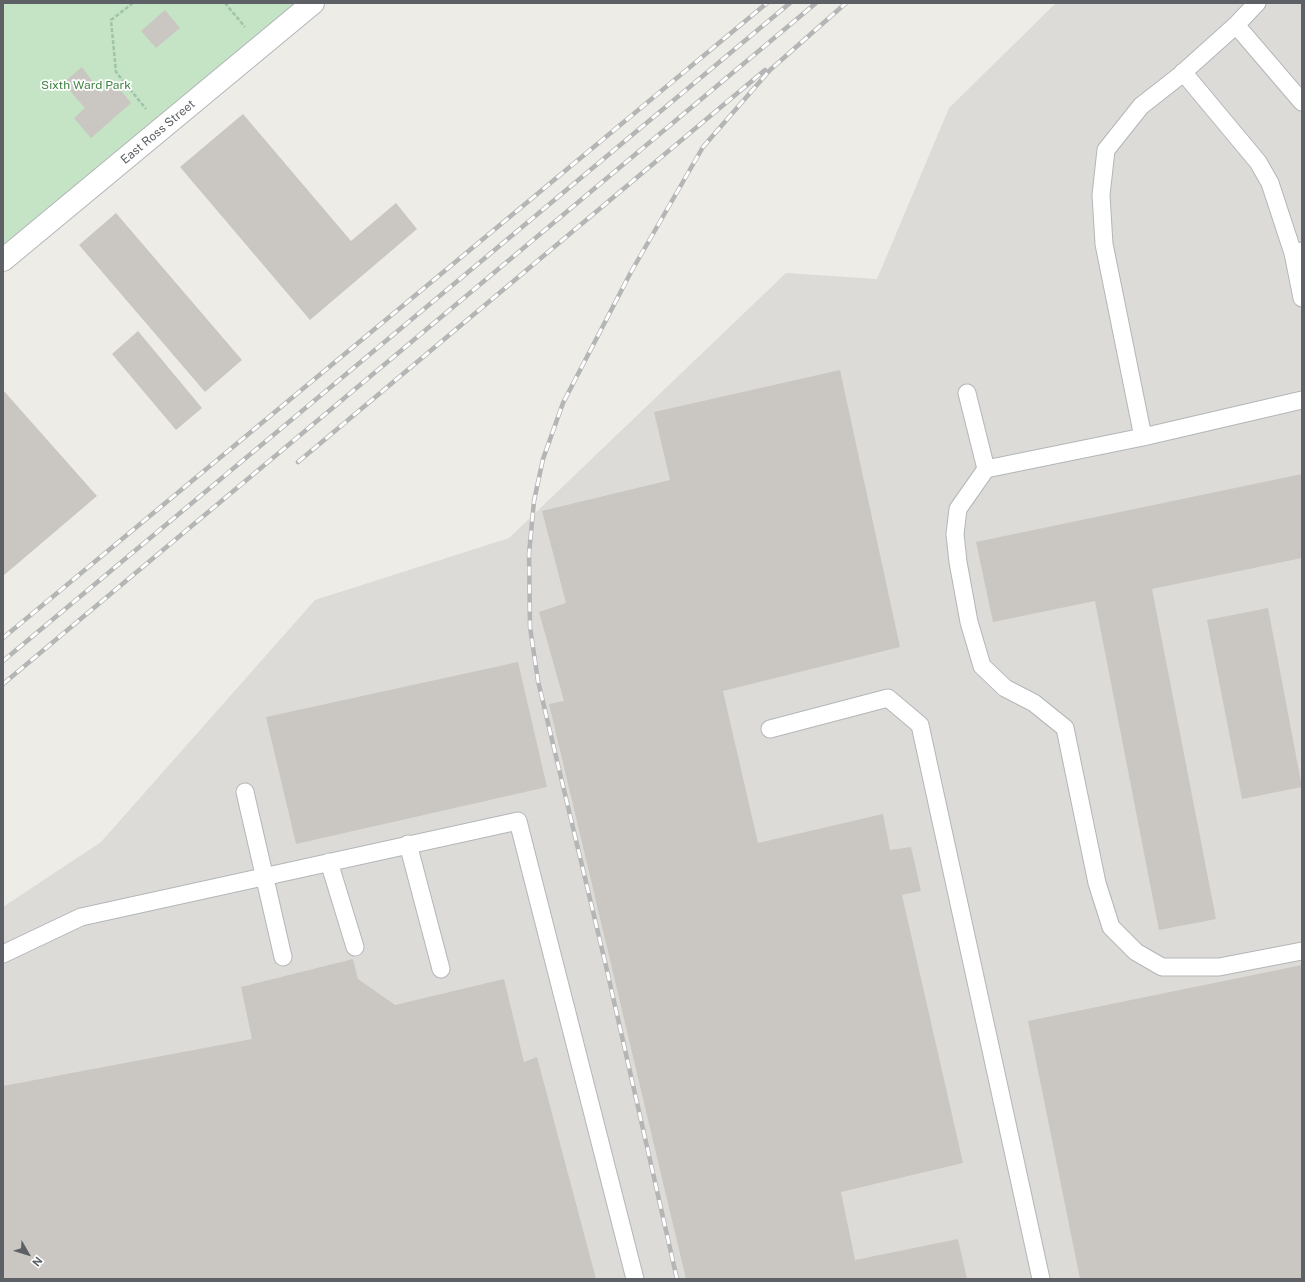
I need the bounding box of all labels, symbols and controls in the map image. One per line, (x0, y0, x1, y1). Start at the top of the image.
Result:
park label: Sixth Ward Park (41, 78, 131, 92)
street label: East Ross Street (118, 97, 198, 167)
north arrow (8, 1234, 48, 1274)
text: N (30, 1254, 45, 1269)

